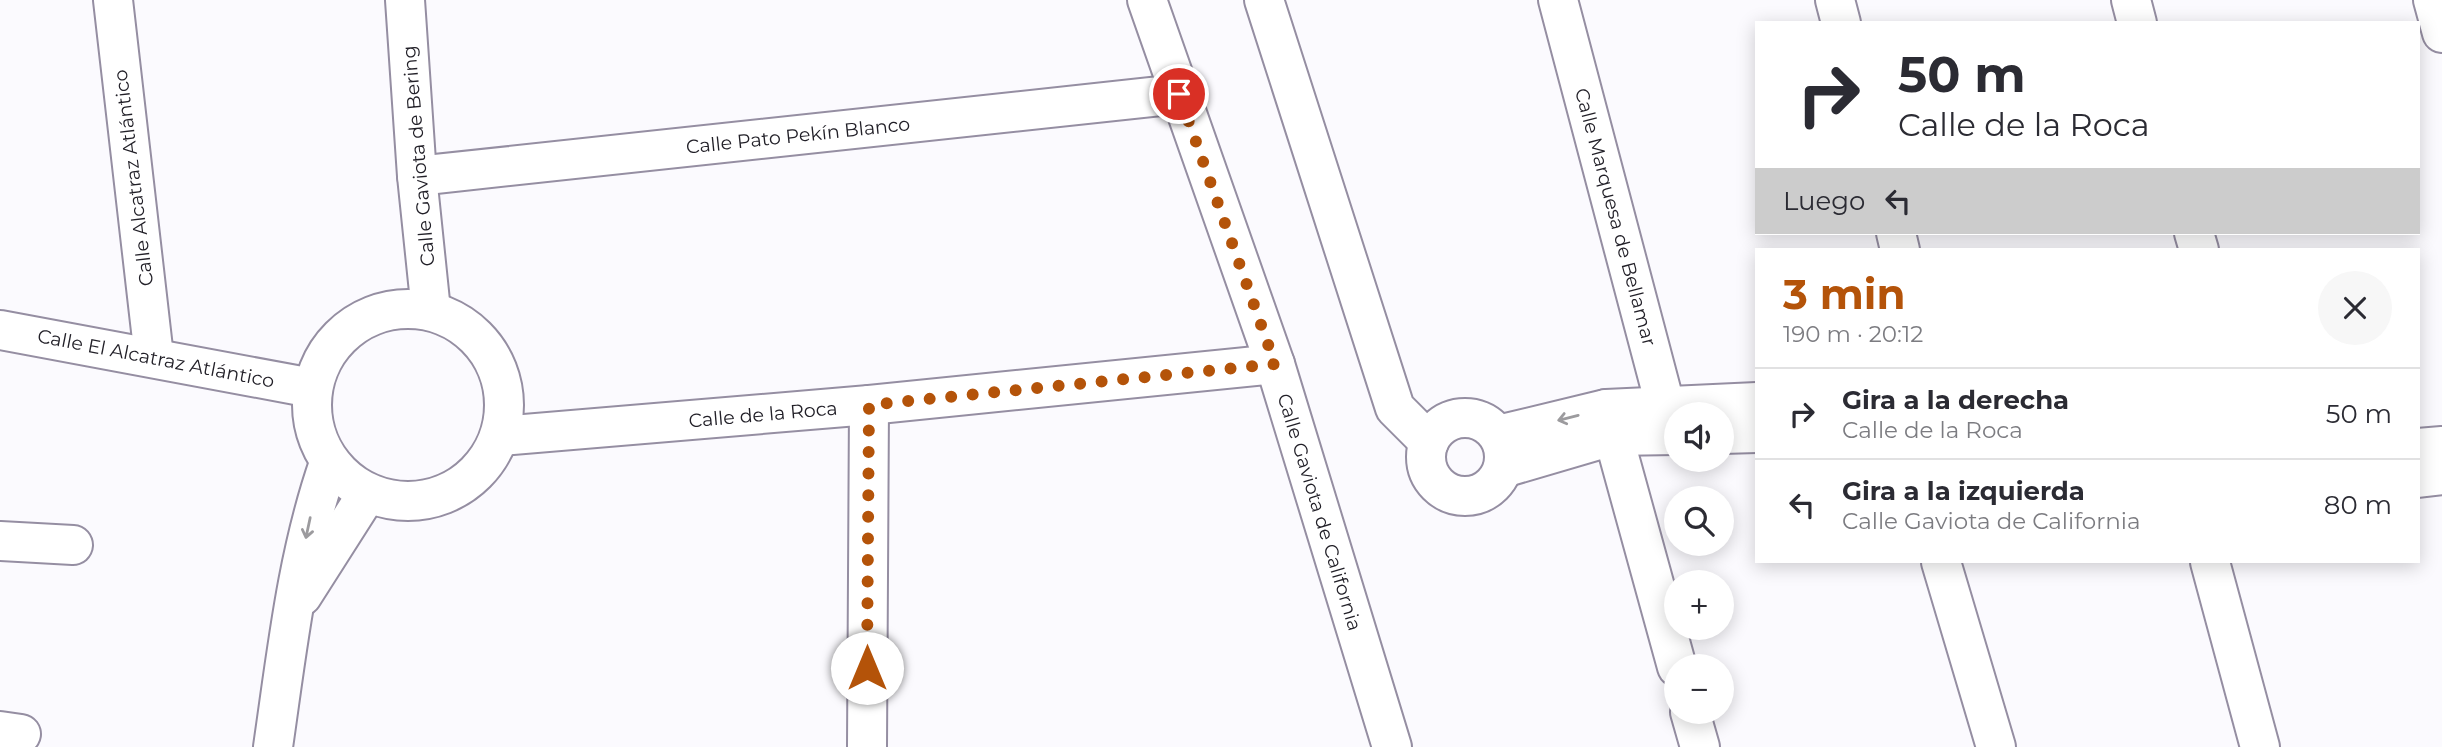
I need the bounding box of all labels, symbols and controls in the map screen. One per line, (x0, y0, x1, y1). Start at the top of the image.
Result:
street label: Calle Gaviota de Bering (397, 45, 440, 267)
text: 50 m (1898, 45, 2026, 104)
icon: right (1783, 49, 1874, 140)
pin (1149, 64, 1209, 124)
street label: Calle Alcatraz Atlántico (109, 68, 158, 288)
icon: arrive (1160, 75, 1198, 113)
street label: Calle Marquesa de Bellamar (1570, 86, 1661, 349)
text: Calle de la Roca (1898, 105, 2150, 144)
street label: Calle Pato Pekín Blanco (685, 112, 911, 159)
icon: left (1879, 182, 1917, 220)
text: Luego (1783, 185, 1865, 217)
text: 3 min (1783, 268, 1905, 320)
button: close (2318, 271, 2392, 345)
text: 190 m · 20:12 (1783, 320, 1923, 348)
street label: Calle El Alcatraz Atlántico (36, 324, 276, 393)
text: Gira a la derecha (1842, 384, 2069, 416)
street label: Calle Gaviota de California (1272, 391, 1367, 633)
icon: right (1783, 395, 1821, 433)
street label: Calle de la Roca (688, 397, 838, 432)
text: 50 m (2326, 398, 2392, 430)
map controls (1664, 402, 1734, 724)
button: sound (1664, 402, 1734, 472)
one-way arrow (1557, 412, 1579, 425)
text: Calle de la Roca (1842, 416, 2023, 444)
text: Gira a la izquierda (1842, 475, 2085, 507)
button: search (1664, 486, 1734, 556)
icon: left (1783, 486, 1821, 524)
text: 80 m (2324, 489, 2392, 521)
text: Calle Gaviota de California (1842, 507, 2141, 535)
one-way arrow (301, 516, 314, 539)
button: + (1664, 570, 1734, 640)
position arrow (830, 631, 904, 705)
button: − (1664, 654, 1734, 724)

